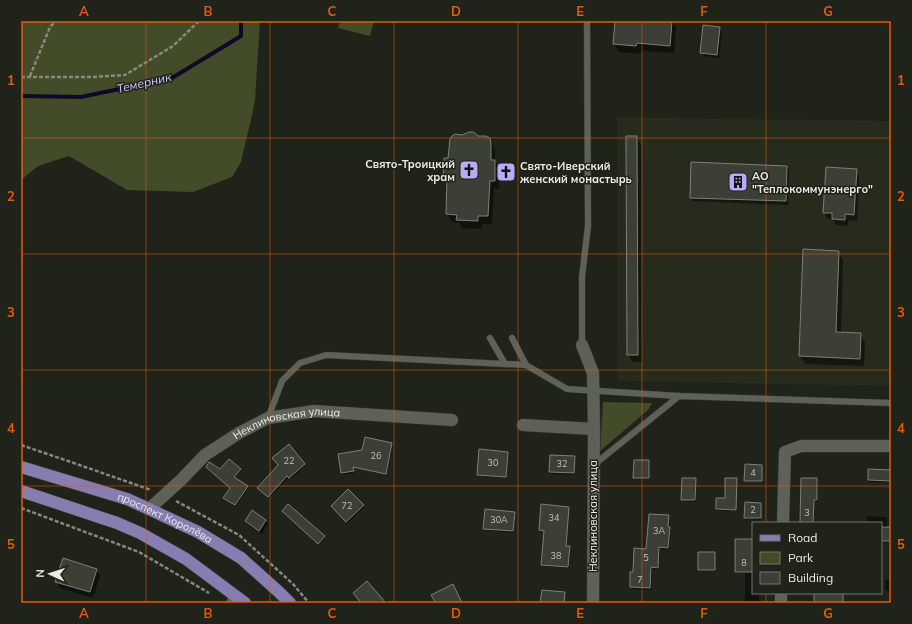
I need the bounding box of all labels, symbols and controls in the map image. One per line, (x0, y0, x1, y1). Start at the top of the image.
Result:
text: A (79, 3, 89, 19)
text: B (204, 3, 213, 19)
text: C (328, 3, 337, 19)
text: D (451, 3, 461, 19)
text: E (576, 3, 584, 19)
text: F (700, 3, 708, 19)
text: G (823, 3, 833, 19)
water label: Темерник (115, 69, 173, 96)
text: 1 (7, 72, 15, 88)
text: 1 (897, 72, 905, 88)
place label: Свято-Троицкий храм (365, 157, 455, 184)
church icon: Свято-Троицкий храм (458, 159, 480, 181)
place label: Свято-Иверский женский монастырь (519, 159, 632, 186)
church icon: Свято-Иверский женский монастырь (495, 161, 517, 183)
place label: АО "Теплокоммунэнерго" (752, 169, 873, 196)
building icon: АО "Теплокоммунэнерго" (727, 171, 749, 193)
text: 2 (7, 188, 15, 204)
text: 2 (897, 188, 905, 204)
text: 3 (7, 304, 15, 320)
text: 3 (897, 304, 905, 320)
street label: Неклиновская улица (230, 404, 341, 442)
text: 4 (7, 420, 15, 436)
text: 4 (897, 420, 905, 436)
house number: 26 (371, 450, 381, 461)
house number: 22 (284, 455, 294, 466)
house number: 30 (488, 457, 498, 468)
house number: 32 (557, 458, 567, 469)
street label: Неклиновская улица (586, 460, 600, 572)
house number: 4 (750, 467, 756, 478)
street label: проспект Королёва (116, 490, 215, 546)
house number: 72 (342, 500, 352, 511)
house number: 2 (750, 504, 756, 515)
house number: 3 (804, 507, 810, 518)
house number: 34 (549, 512, 560, 523)
house number: 30А (490, 514, 508, 525)
legend (752, 522, 882, 594)
house number: 3А (653, 525, 665, 536)
text: Road (788, 530, 817, 545)
text: 5 (7, 536, 15, 552)
text: 5 (897, 536, 905, 552)
house number: 38 (551, 550, 561, 561)
text: Park (788, 550, 814, 565)
house number: 5 (643, 552, 649, 563)
north arrow (30, 554, 70, 594)
house number: 8 (741, 557, 747, 568)
text: N (33, 569, 47, 578)
text: Building (788, 570, 833, 585)
house number: 7 (637, 574, 643, 585)
text: A (79, 605, 89, 621)
text: B (204, 605, 213, 621)
text: C (328, 605, 337, 621)
text: D (451, 605, 461, 621)
text: E (576, 605, 584, 621)
text: F (700, 605, 708, 621)
text: G (823, 605, 833, 621)

